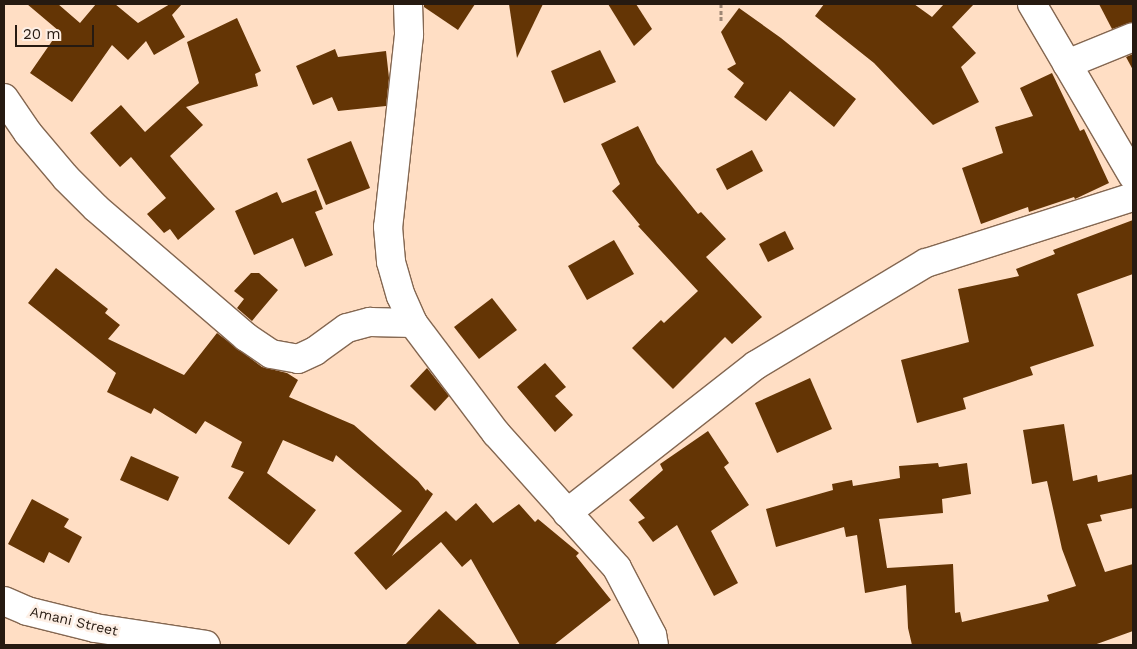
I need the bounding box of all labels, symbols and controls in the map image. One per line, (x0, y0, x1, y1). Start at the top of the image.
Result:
scale bar (18, 15, 96, 47)
text: 20 m (23, 25, 61, 43)
street label: Amani Street (28, 603, 120, 639)

